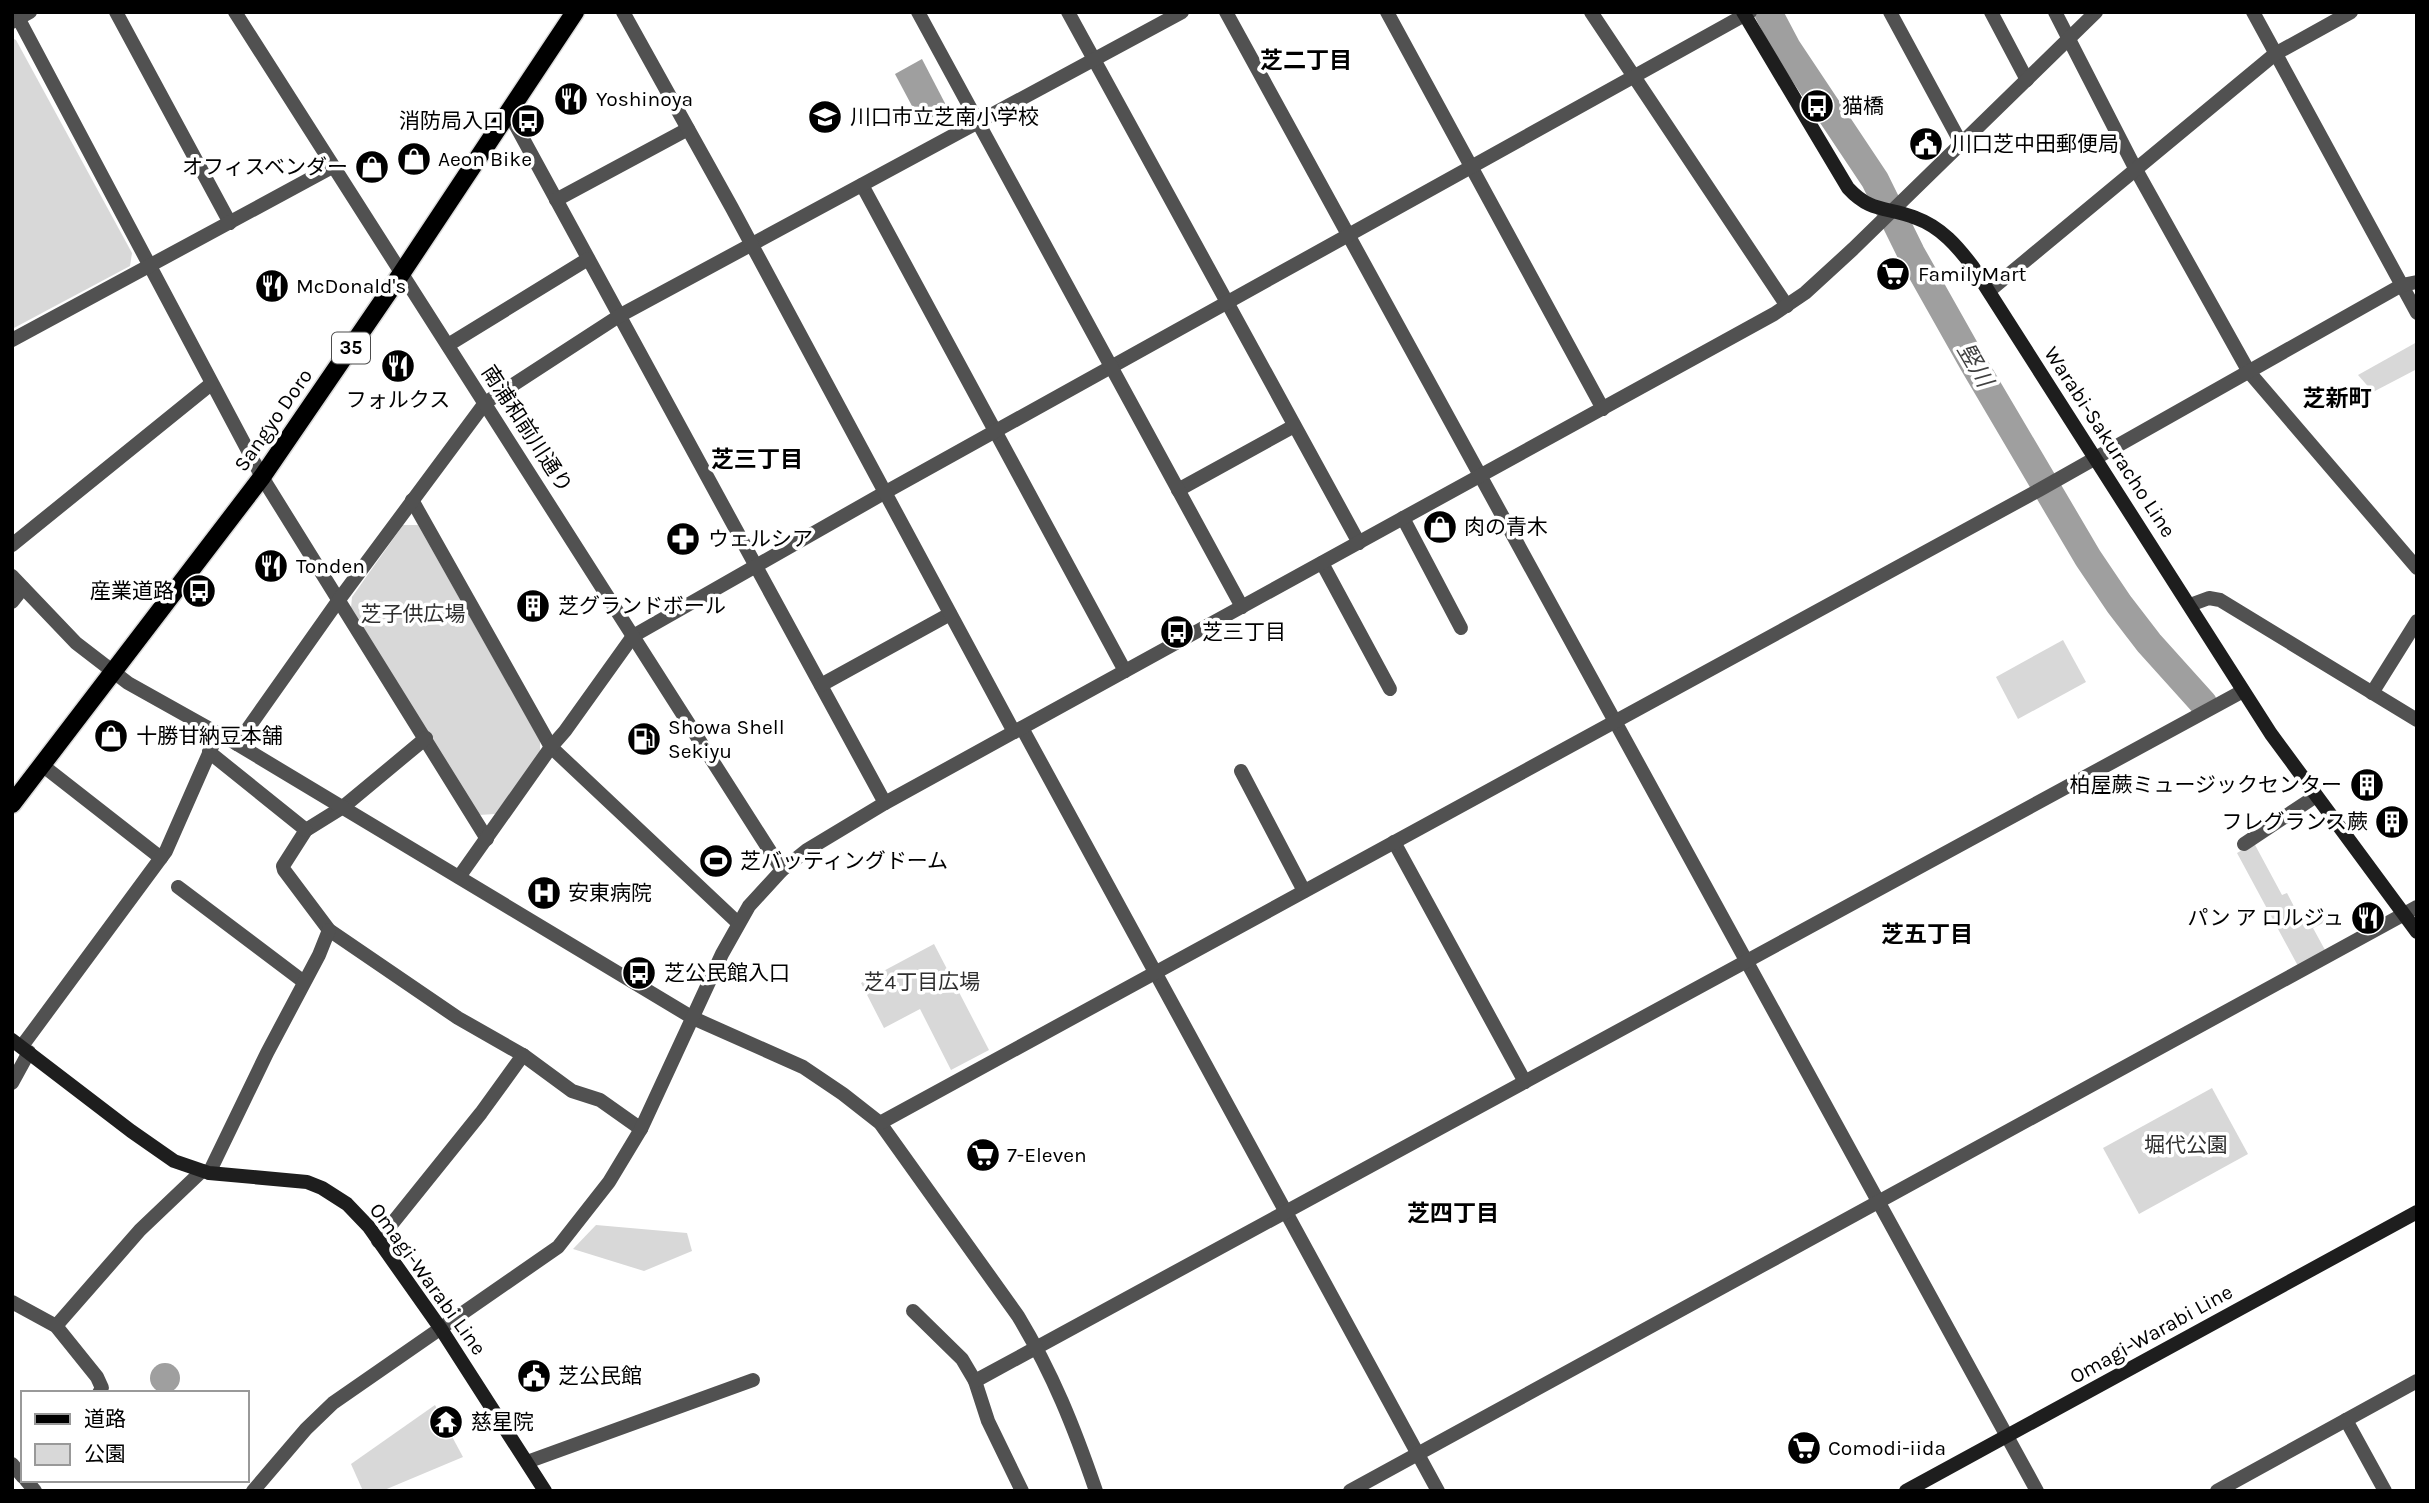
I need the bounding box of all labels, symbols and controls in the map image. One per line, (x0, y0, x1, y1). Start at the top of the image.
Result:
district label: 芝二丁目 (1260, 47, 1352, 74)
restaurant icon: Yoshinoya (552, 80, 590, 118)
place label: Yoshinoya (596, 87, 693, 111)
bus stop icon: 猫橋 (1798, 87, 1836, 125)
place label: 猫橋 (1842, 94, 1884, 118)
school or university icon: 川口市立芝南小学校 (806, 98, 844, 136)
bus stop icon: 消防局入口 (509, 102, 547, 140)
place label: 川口市立芝南小学校 (850, 105, 1039, 129)
place label: 消防局入口 (399, 109, 504, 133)
public building icon: 川口芝中田郵便局 (1907, 125, 1945, 163)
place label: 川口芝中田郵便局 (1951, 132, 2119, 156)
shop icon: Aeon Bike (395, 140, 433, 178)
place label: Aeon Bike (438, 147, 532, 171)
shop icon: オフィスベンダー (353, 148, 391, 186)
place label: オフィスベンダー (182, 155, 348, 179)
supermarket icon: FamilyMart (1874, 255, 1912, 293)
place label: FamilyMart (1918, 262, 2027, 286)
restaurant icon: McDonald's (253, 267, 291, 305)
place label: McDonald's (296, 274, 406, 298)
road number: 35 (332, 332, 370, 364)
water label: 竪川 (1952, 338, 2000, 394)
street label: Warabi-Sakuracho Line (2039, 342, 2181, 542)
restaurant icon: フォルクス (379, 347, 417, 385)
street label: 南浦和前川通り (477, 361, 577, 497)
street label: Sangyo Doro (229, 364, 317, 476)
district label: 芝新町 (2303, 385, 2372, 412)
place label: フォルクス (346, 388, 450, 412)
district label: 芝三丁目 (711, 446, 803, 473)
shop icon: 肉の青木 (1421, 508, 1459, 546)
place label: 肉の青木 (1464, 515, 1548, 539)
pharmacy icon: ウェルシア (664, 520, 702, 558)
place label: ウェルシア (708, 527, 813, 551)
restaurant icon: Tonden (252, 547, 290, 585)
place label: Tonden (296, 554, 365, 578)
bus stop icon: 産業道路 (180, 572, 218, 610)
place label: 産業道路 (90, 579, 174, 603)
building icon: 芝グランドボール (514, 587, 552, 625)
place label: 芝グランドボール (558, 594, 726, 618)
park label: 芝子供広場 (361, 602, 466, 626)
bus stop icon: 芝三丁目 (1158, 613, 1196, 651)
place label: 芝三丁目 (1202, 620, 1286, 644)
place label: Showa Shell Sekiyu (668, 715, 785, 763)
shop icon: 十勝甘納豆本舗 (92, 717, 130, 755)
fuel station icon: Showa Shell Sekiyu (625, 720, 663, 758)
place label: 十勝甘納豆本舗 (136, 724, 283, 748)
building icon: 柏屋蕨ミュージックセンター (2348, 766, 2386, 804)
place label: 柏屋蕨ミュージックセンター (2069, 773, 2342, 797)
building icon: フレグランス蕨 (2373, 803, 2411, 841)
place label: フレグランス蕨 (2221, 810, 2368, 834)
sports icon: 芝バッティングドーム (697, 842, 735, 880)
place label: 芝バッティングドーム (740, 849, 948, 873)
hospital icon: 安東病院 (525, 874, 563, 912)
place label: 安東病院 (568, 881, 652, 905)
restaurant icon: パン ア ロルジュ (2349, 899, 2387, 937)
place label: パン ア ロルジュ (2187, 906, 2344, 930)
district label: 芝五丁目 (1881, 921, 1973, 948)
bus stop icon: 芝公民館入口 (620, 954, 658, 992)
place label: 芝公民館入口 (664, 961, 790, 985)
park label: 芝4丁目広場 (864, 970, 980, 994)
park label: 堀代公園 (2144, 1133, 2228, 1157)
supermarket icon: 7-Eleven (964, 1136, 1002, 1174)
place label: 7-Eleven (1007, 1143, 1087, 1167)
street label: Omagi-Warabi Line (365, 1198, 491, 1360)
district label: 芝四丁目 (1407, 1200, 1499, 1227)
street label: Omagi-Warabi Line (2065, 1279, 2237, 1389)
public building icon: 芝公民館 (515, 1357, 553, 1395)
place label: 芝公民館 (558, 1364, 642, 1388)
legend (21, 1391, 248, 1482)
temple icon: 慈星院 (427, 1403, 465, 1441)
text: 道路 (84, 1407, 126, 1431)
place label: 慈星院 (471, 1410, 534, 1434)
supermarket icon: Comodi-iida (1785, 1429, 1823, 1467)
place label: Comodi-iida (1828, 1436, 1946, 1460)
text: 公園 (84, 1442, 126, 1466)

